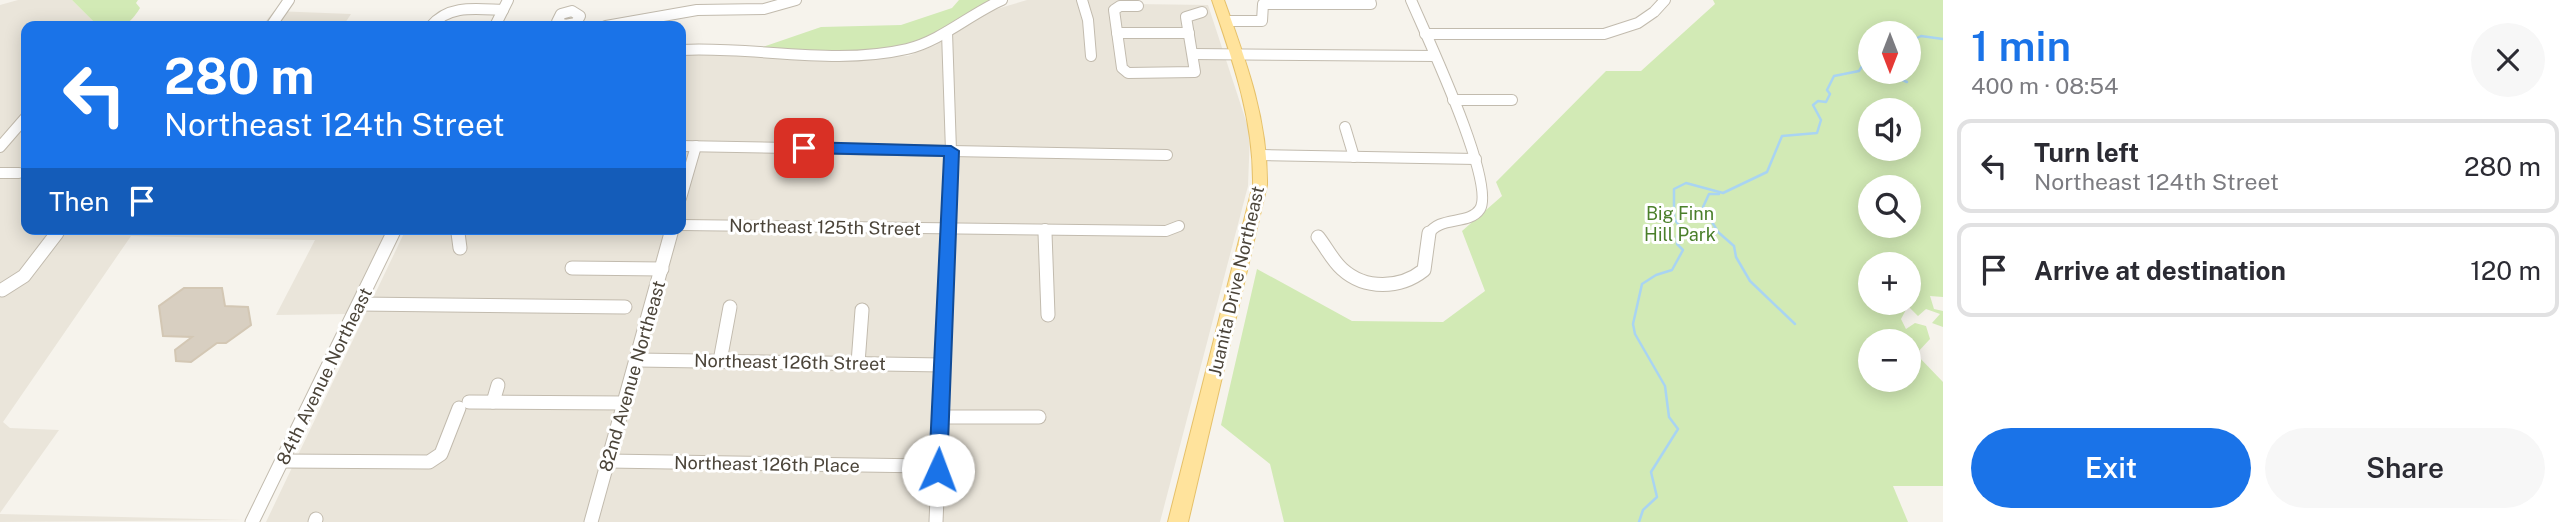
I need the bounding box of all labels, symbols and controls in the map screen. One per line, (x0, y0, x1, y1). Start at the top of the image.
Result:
north arrow (1858, 21, 1922, 84)
map controls (1858, 21, 1921, 392)
text: 1 min (1971, 21, 2071, 70)
button: close (2471, 23, 2545, 97)
text: 280 m (164, 47, 314, 105)
icon: left (49, 49, 140, 140)
text: 400 m · 08:54 (1971, 72, 2118, 99)
button: sound (1858, 98, 1921, 161)
text: Northeast 124th Street (164, 106, 505, 143)
pin (774, 118, 834, 178)
icon: arrive (785, 129, 823, 167)
text: Turn left (2034, 137, 2139, 168)
icon: left (1975, 147, 2013, 185)
text: 280 m (2464, 151, 2541, 182)
text: Northeast 124th Street (2034, 168, 2279, 195)
button: search (1858, 175, 1921, 238)
icon: arrive (123, 182, 161, 220)
street label: Juanita Drive Northeast (1204, 184, 1268, 378)
text: Then (49, 186, 109, 217)
park label: Big Finn Hill Park (1644, 203, 1716, 245)
street label: Northeast 125th Street (729, 215, 921, 239)
icon: arrive (1975, 251, 2013, 289)
button: + (1858, 252, 1921, 315)
text: Arrive at destination (2034, 255, 2286, 286)
text: 120 m (2470, 255, 2541, 286)
street label: 82nd Avenue Northeast (595, 278, 669, 474)
street label: 84th Avenue Northeast (272, 284, 376, 468)
button: − (1858, 329, 1921, 392)
street label: Northeast 126th Street (694, 350, 886, 374)
button: Exit (1971, 428, 2251, 508)
button: Share (2265, 428, 2545, 508)
position arrow (901, 433, 975, 507)
street label: Northeast 126th Place (674, 452, 860, 476)

